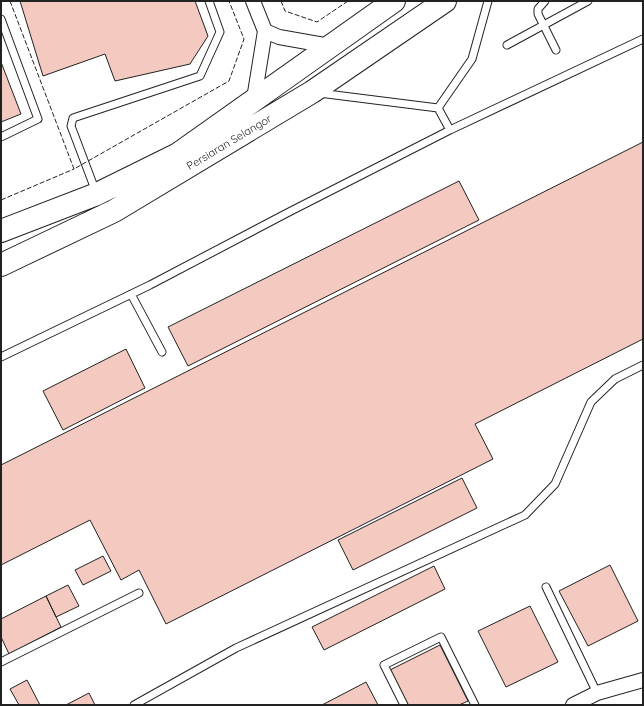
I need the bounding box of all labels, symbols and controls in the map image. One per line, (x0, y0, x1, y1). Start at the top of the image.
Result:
street label: Persiaran Selangor (184, 111, 275, 173)

